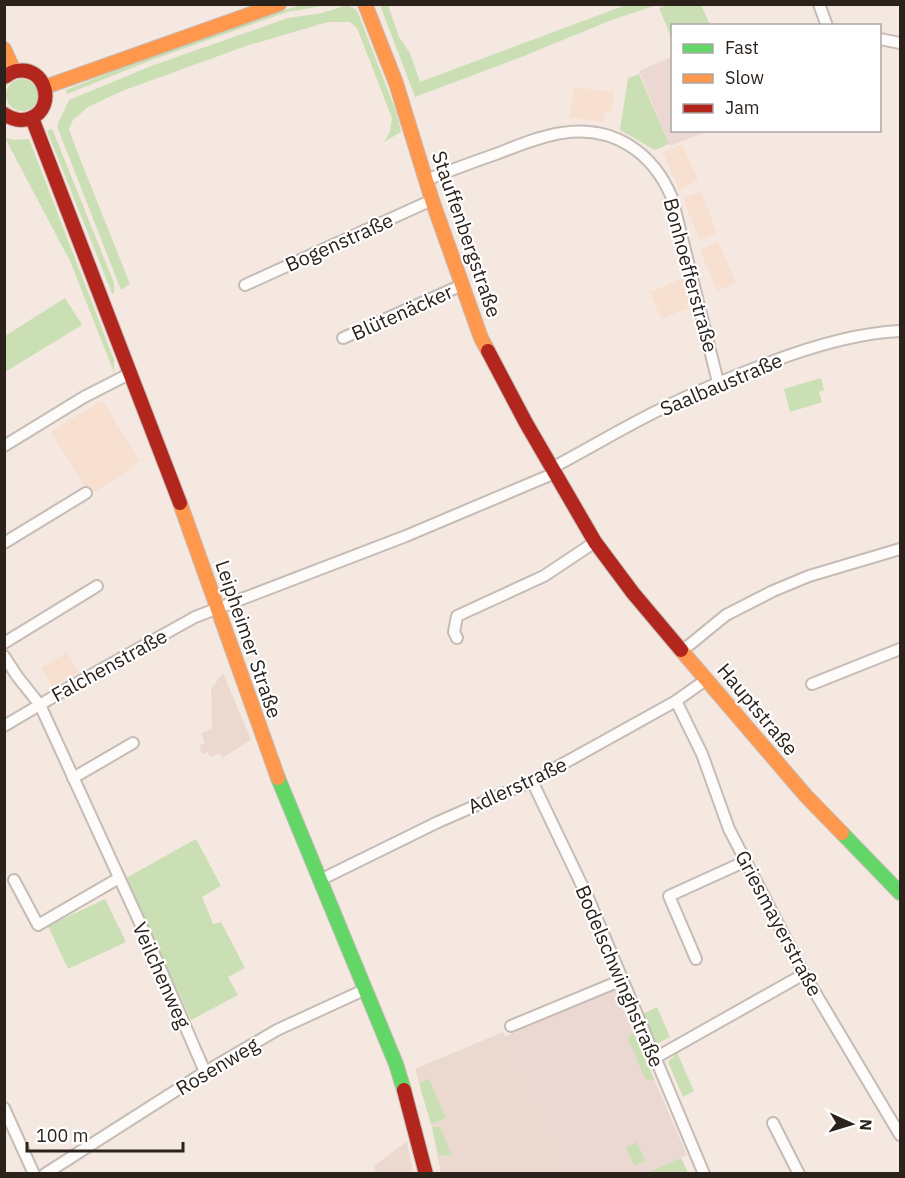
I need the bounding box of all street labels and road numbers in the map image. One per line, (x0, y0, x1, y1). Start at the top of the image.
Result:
street label: Stauffenbergstraße (426, 147, 508, 321)
street label: Bonhoefferstraße (657, 195, 725, 355)
street label: Bogenstraße (281, 206, 397, 278)
street label: Blütenäcker (347, 278, 457, 346)
street label: Saalbaustraße (656, 346, 786, 422)
street label: Leipheimer Straße (209, 556, 289, 722)
street label: Falchenstraße (46, 622, 172, 708)
street label: Hauptstraße (711, 657, 805, 761)
street label: Adlerstraße (463, 750, 571, 820)
street label: Griesmayerstraße (729, 845, 829, 1001)
street label: Bodelschwinghstraße (569, 881, 671, 1071)
street label: Veilchenweg (127, 918, 198, 1033)
street label: Rosenweg (170, 1030, 264, 1101)

